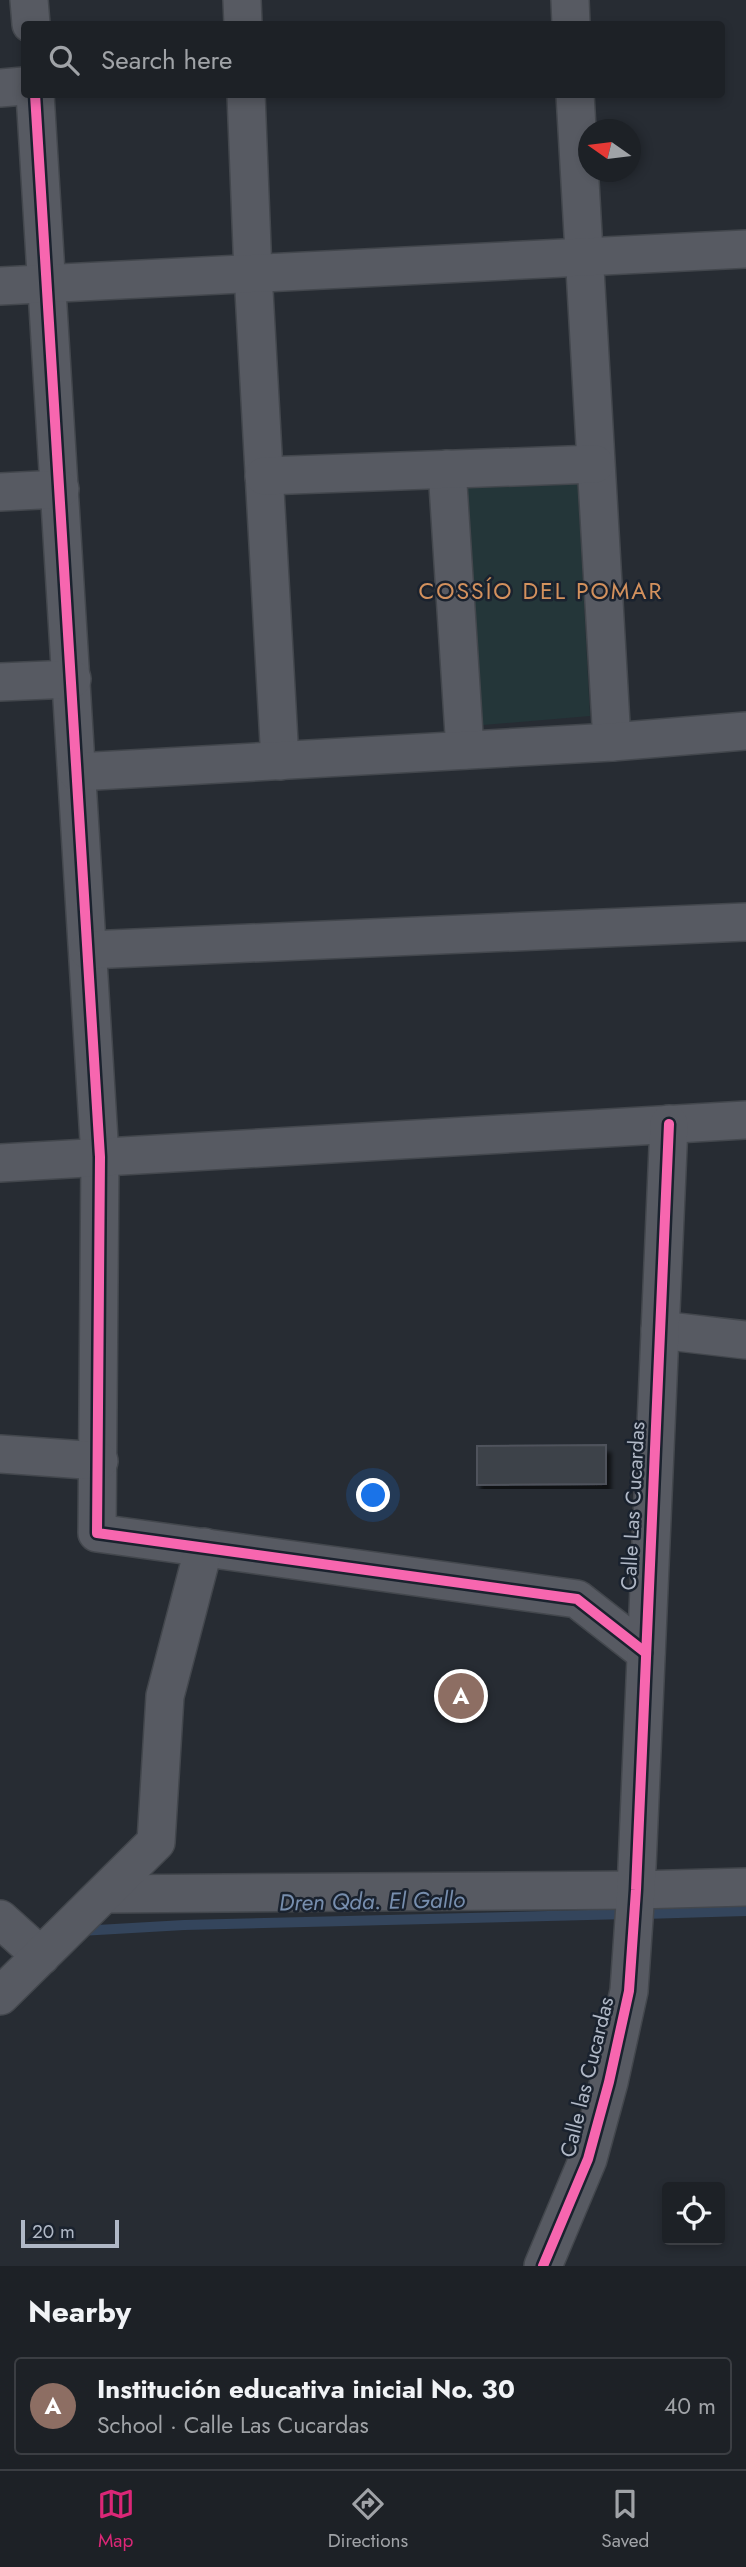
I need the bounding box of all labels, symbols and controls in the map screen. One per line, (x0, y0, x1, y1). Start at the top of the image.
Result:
search box (21, 21, 725, 98)
icon: search (45, 41, 83, 79)
text: Search here (101, 41, 233, 79)
north arrow (578, 119, 641, 182)
district label: COSSÍO DEL POMAR (419, 574, 663, 608)
street label: Calle Las Cucardas (614, 1421, 652, 1591)
your location (356, 1478, 390, 1512)
pin: A (438, 1670, 484, 1722)
water label: Dren Qda. El Gallo (279, 1882, 466, 1920)
street label: Calle las Cucardas (553, 1994, 621, 2160)
map controls (662, 2182, 725, 2245)
button: locate (662, 2182, 725, 2245)
scale bar (21, 2217, 119, 2249)
text: 20 m (32, 2218, 75, 2245)
text: Nearby (28, 2290, 131, 2333)
text: Institución educativa inicial No. 30 (97, 2370, 515, 2408)
text: A (45, 2389, 61, 2423)
text: 40 m (664, 2389, 716, 2423)
text: School · Calle Las Cucardas (97, 2408, 369, 2442)
tab: Map (97, 2485, 135, 2554)
tab: Directions (328, 2485, 408, 2554)
tab: Saved (601, 2485, 649, 2554)

